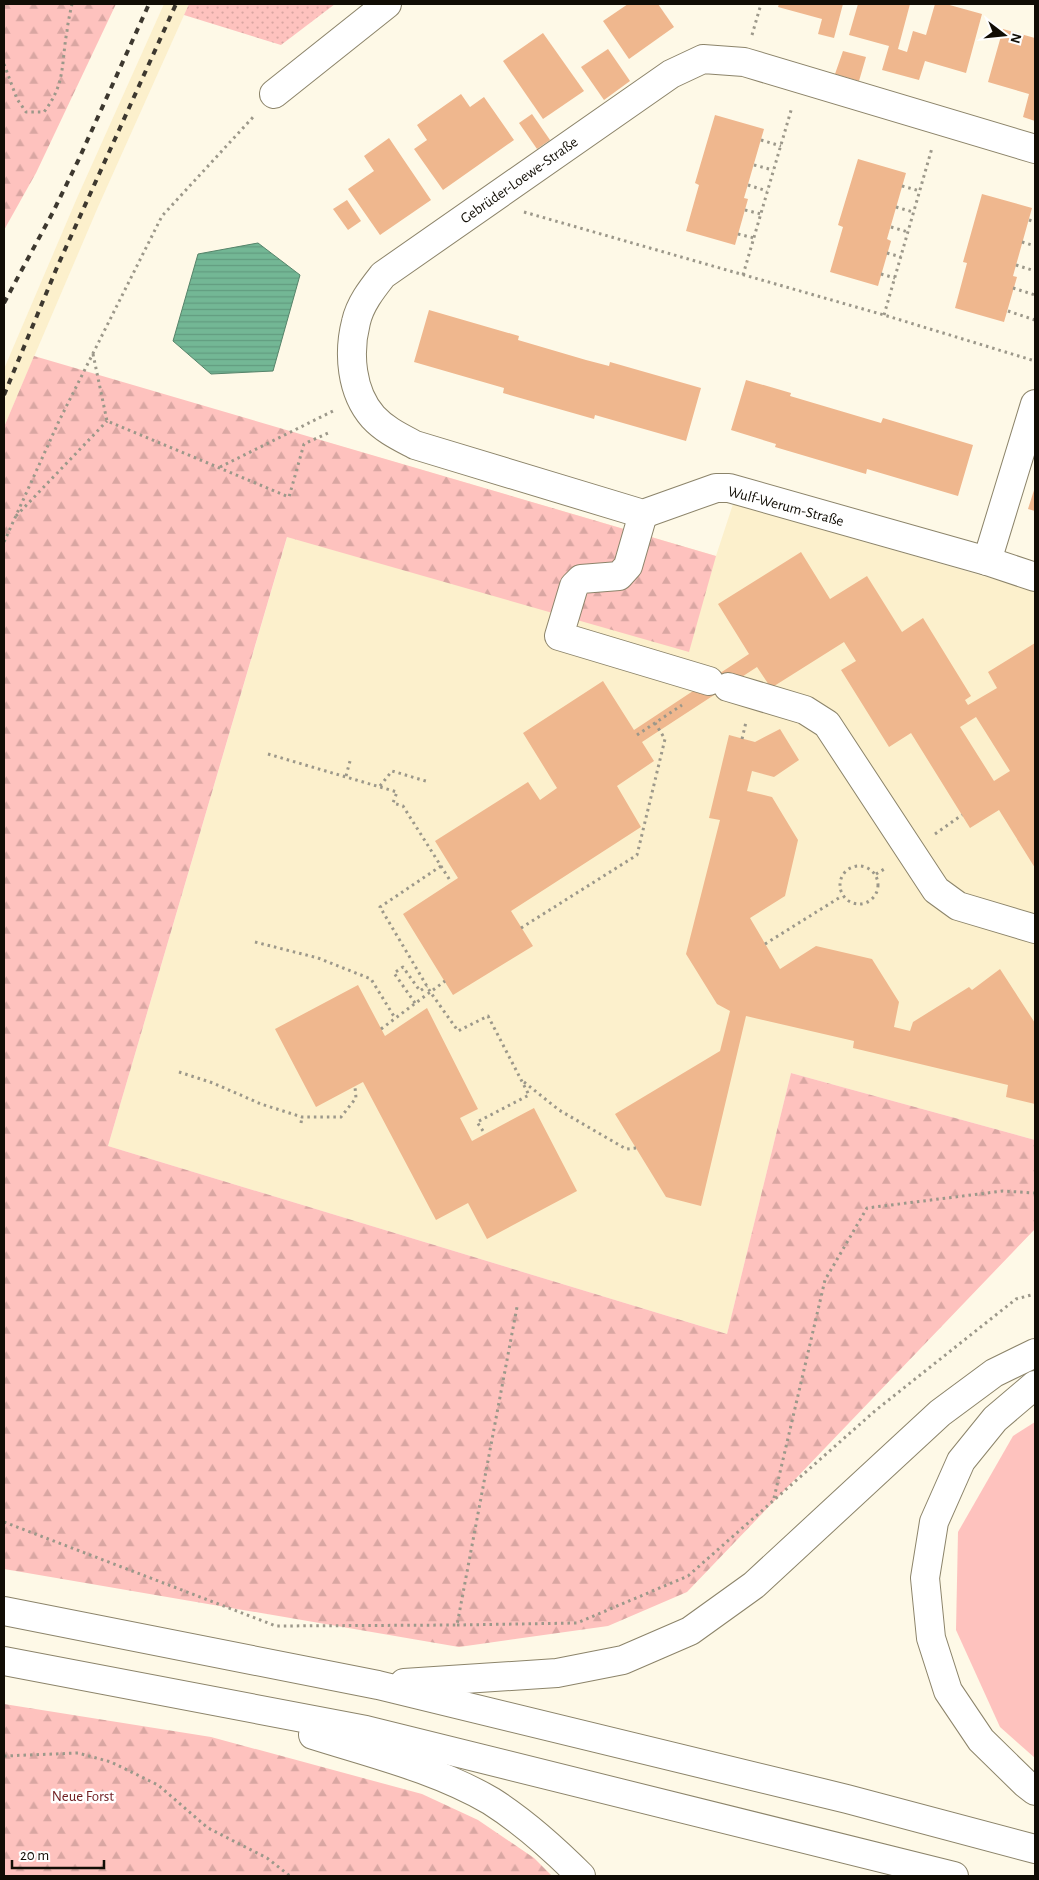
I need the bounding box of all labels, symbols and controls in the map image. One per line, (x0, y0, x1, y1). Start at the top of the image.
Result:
north arrow (979, 10, 1029, 60)
text: N (1007, 32, 1024, 45)
street label: Gebrüder-Loewe-Straße (458, 134, 581, 226)
street label: Wulf-Werum-Straße (726, 484, 845, 529)
park label: Neue Forst (52, 1789, 114, 1804)
scale bar (12, 1838, 105, 1870)
text: 20 m (20, 1848, 49, 1863)

